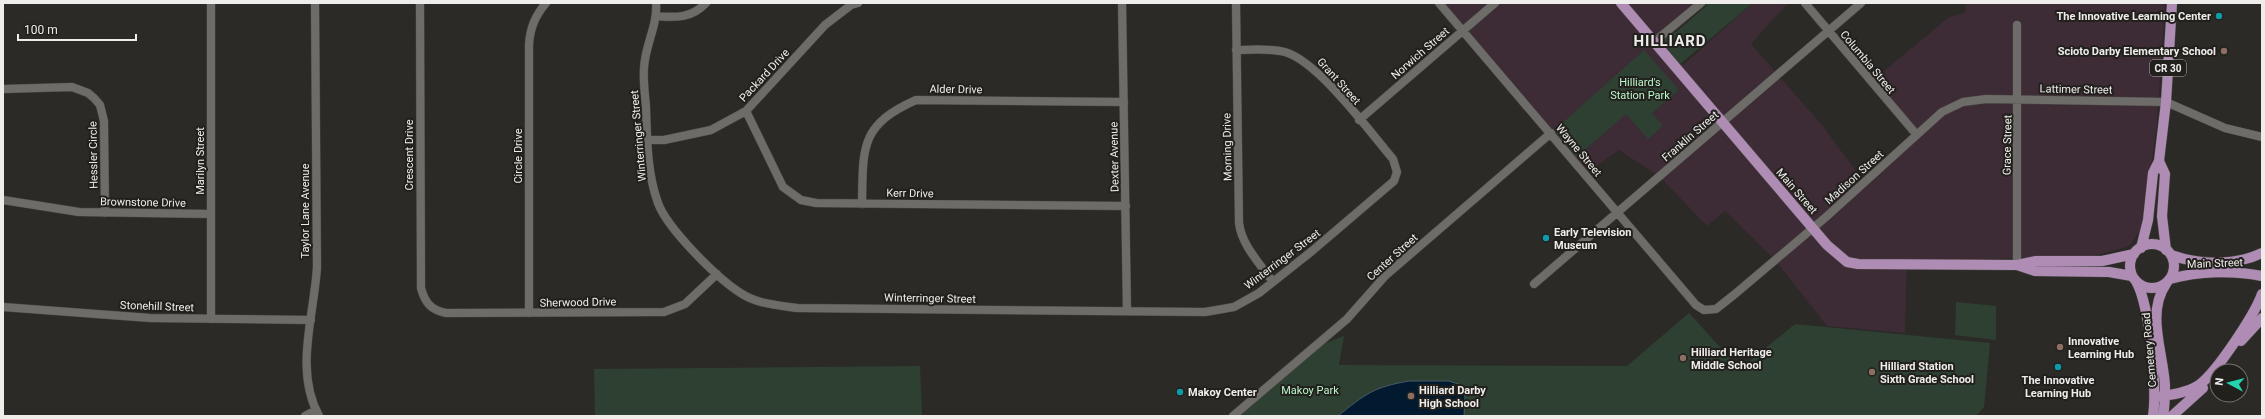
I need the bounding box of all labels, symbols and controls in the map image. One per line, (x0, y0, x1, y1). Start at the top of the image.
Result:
place label: The Innovative Learning Center (2056, 10, 2211, 23)
marker: The Innovative Learning Center (2214, 11, 2224, 21)
scale bar (18, 16, 136, 42)
text: 100 m (24, 23, 58, 37)
street label: Norwich Street (1389, 24, 1452, 82)
street label: Columbia Street (1837, 28, 1898, 97)
district label: HILLIARD (1633, 32, 1707, 50)
place label: Scioto Darby Elementary School (2058, 45, 2216, 58)
street label: Packard Drive (737, 46, 792, 104)
marker: Scioto Darby Elementary School (2219, 46, 2229, 56)
street label: Grant Street (1314, 55, 1363, 108)
road number: CR 30 (2150, 60, 2186, 76)
park label: Hilliard's Station Park (1610, 76, 1670, 102)
street label: Lattimer Street (2040, 82, 2113, 97)
street label: Alder Drive (929, 83, 983, 96)
street label: Winterringer Street (628, 89, 649, 182)
street label: Franklin Street (1660, 108, 1721, 164)
street label: Morning Drive (1220, 113, 1235, 181)
street label: Grace Street (2000, 114, 2015, 175)
street label: Crescent Drive (403, 119, 416, 191)
street label: Hessler Circle (86, 121, 101, 189)
street label: Wayne Street (1553, 121, 1605, 179)
street label: Dexter Avenue (1107, 122, 1122, 192)
street label: Marilyn Street (194, 127, 207, 195)
street label: Circle Drive (512, 128, 525, 184)
street label: Madison Street (1822, 147, 1887, 207)
street label: Taylor Lane Avenue (299, 163, 312, 258)
street label: Main Street (1773, 166, 1820, 217)
street label: Kerr Drive (886, 187, 934, 200)
street label: Brownstone Drive (100, 195, 186, 210)
street label: Winterringer Street (1242, 226, 1323, 292)
place label: Early Television Museum (1554, 226, 1631, 252)
street label: Center Street (1364, 231, 1421, 284)
marker: Early Television Museum (1541, 233, 1551, 243)
street label: Main Street (2187, 256, 2244, 271)
street label: Winterringer Street (884, 291, 976, 306)
street label: Sherwood Drive (540, 295, 617, 310)
street label: Stonehill Street (120, 299, 195, 314)
street label: Cemetery Road (2140, 312, 2159, 388)
place label: Innovative Learning Hub (2068, 335, 2134, 361)
marker: Innovative Learning Hub (2055, 342, 2065, 352)
place label: Hilliard Heritage Middle School (1691, 346, 1772, 372)
marker: Hilliard Heritage Middle School (1678, 353, 1688, 363)
place label: Hilliard Station Sixth Grade School (1880, 360, 1974, 386)
marker: The Innovative Learning Hub (2053, 362, 2063, 372)
north arrow (2209, 363, 2249, 403)
marker: Hilliard Station Sixth Grade School (1867, 367, 1877, 377)
place label: The Innovative Learning Hub (2022, 374, 2094, 400)
text: N (2213, 377, 2227, 386)
park label: Makoy Park (1281, 384, 1339, 397)
place label: Hilliard Darby High School (1419, 384, 1486, 410)
place label: Makoy Center (1188, 386, 1257, 399)
marker: Makoy Center (1175, 387, 1185, 397)
marker: Hilliard Darby High School (1406, 391, 1416, 401)

